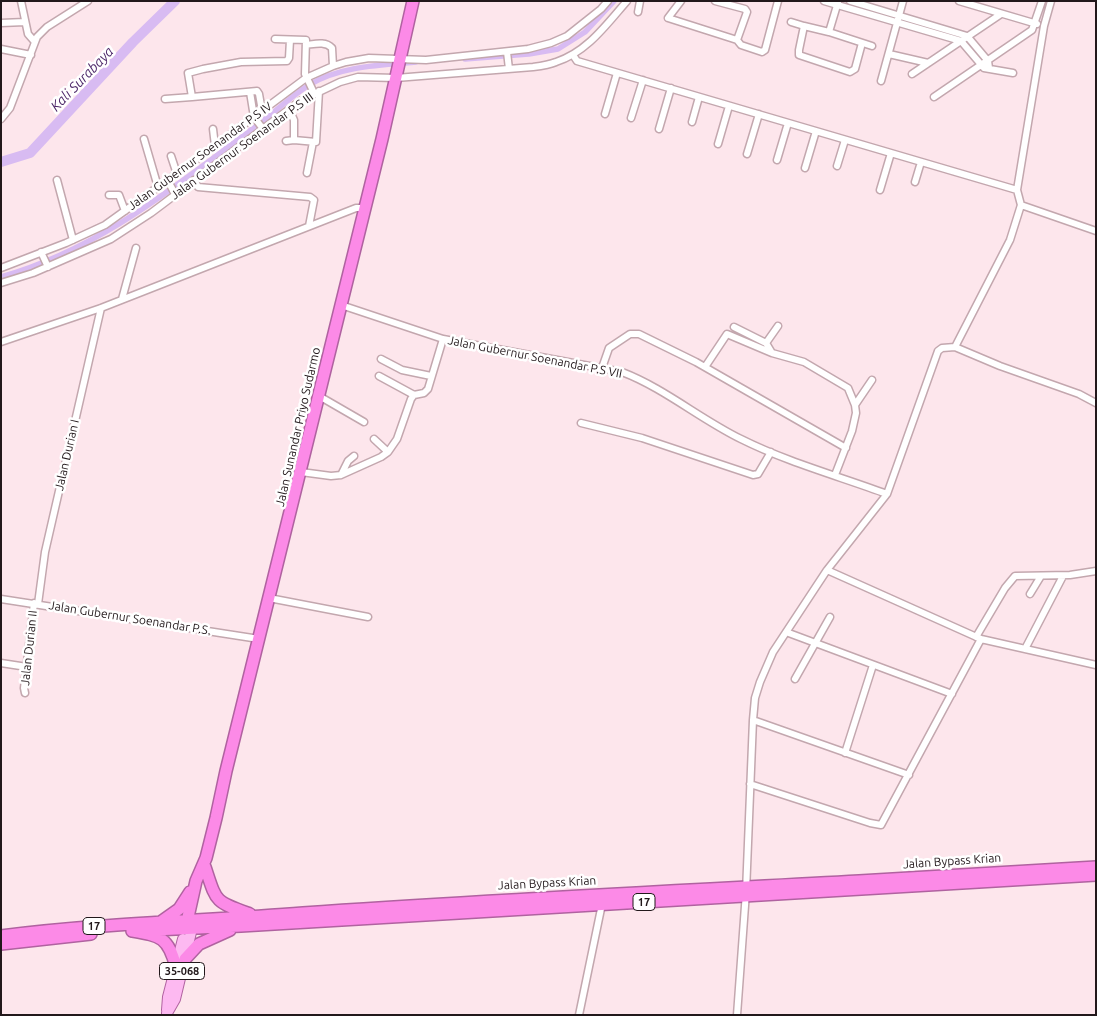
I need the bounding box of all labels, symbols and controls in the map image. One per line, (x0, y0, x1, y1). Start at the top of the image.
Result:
water label: Kali Surabaya (47, 43, 117, 115)
street label: Jalan Gubernur Soenandar P.S III (168, 89, 316, 203)
street label: Jalan Gubernur Soenandar P.S IV (125, 99, 275, 213)
street label: Jalan Gubernur Soenandar P.S VII (447, 333, 623, 381)
street label: Jalan Sunandar Priyo Sudarmo (273, 346, 323, 508)
street label: Jalan Durian I (52, 418, 82, 492)
street label: Jalan Gubernur Soenandar P.S. (48, 598, 212, 638)
street label: Jalan Durian II (18, 610, 40, 686)
street label: Jalan Bypass Krian (902, 850, 1002, 872)
street label: Jalan Bypass Krian (497, 873, 597, 893)
road number: 17 (633, 894, 655, 910)
road number: 17 (83, 918, 105, 934)
road number: 35-068 (160, 962, 204, 979)

